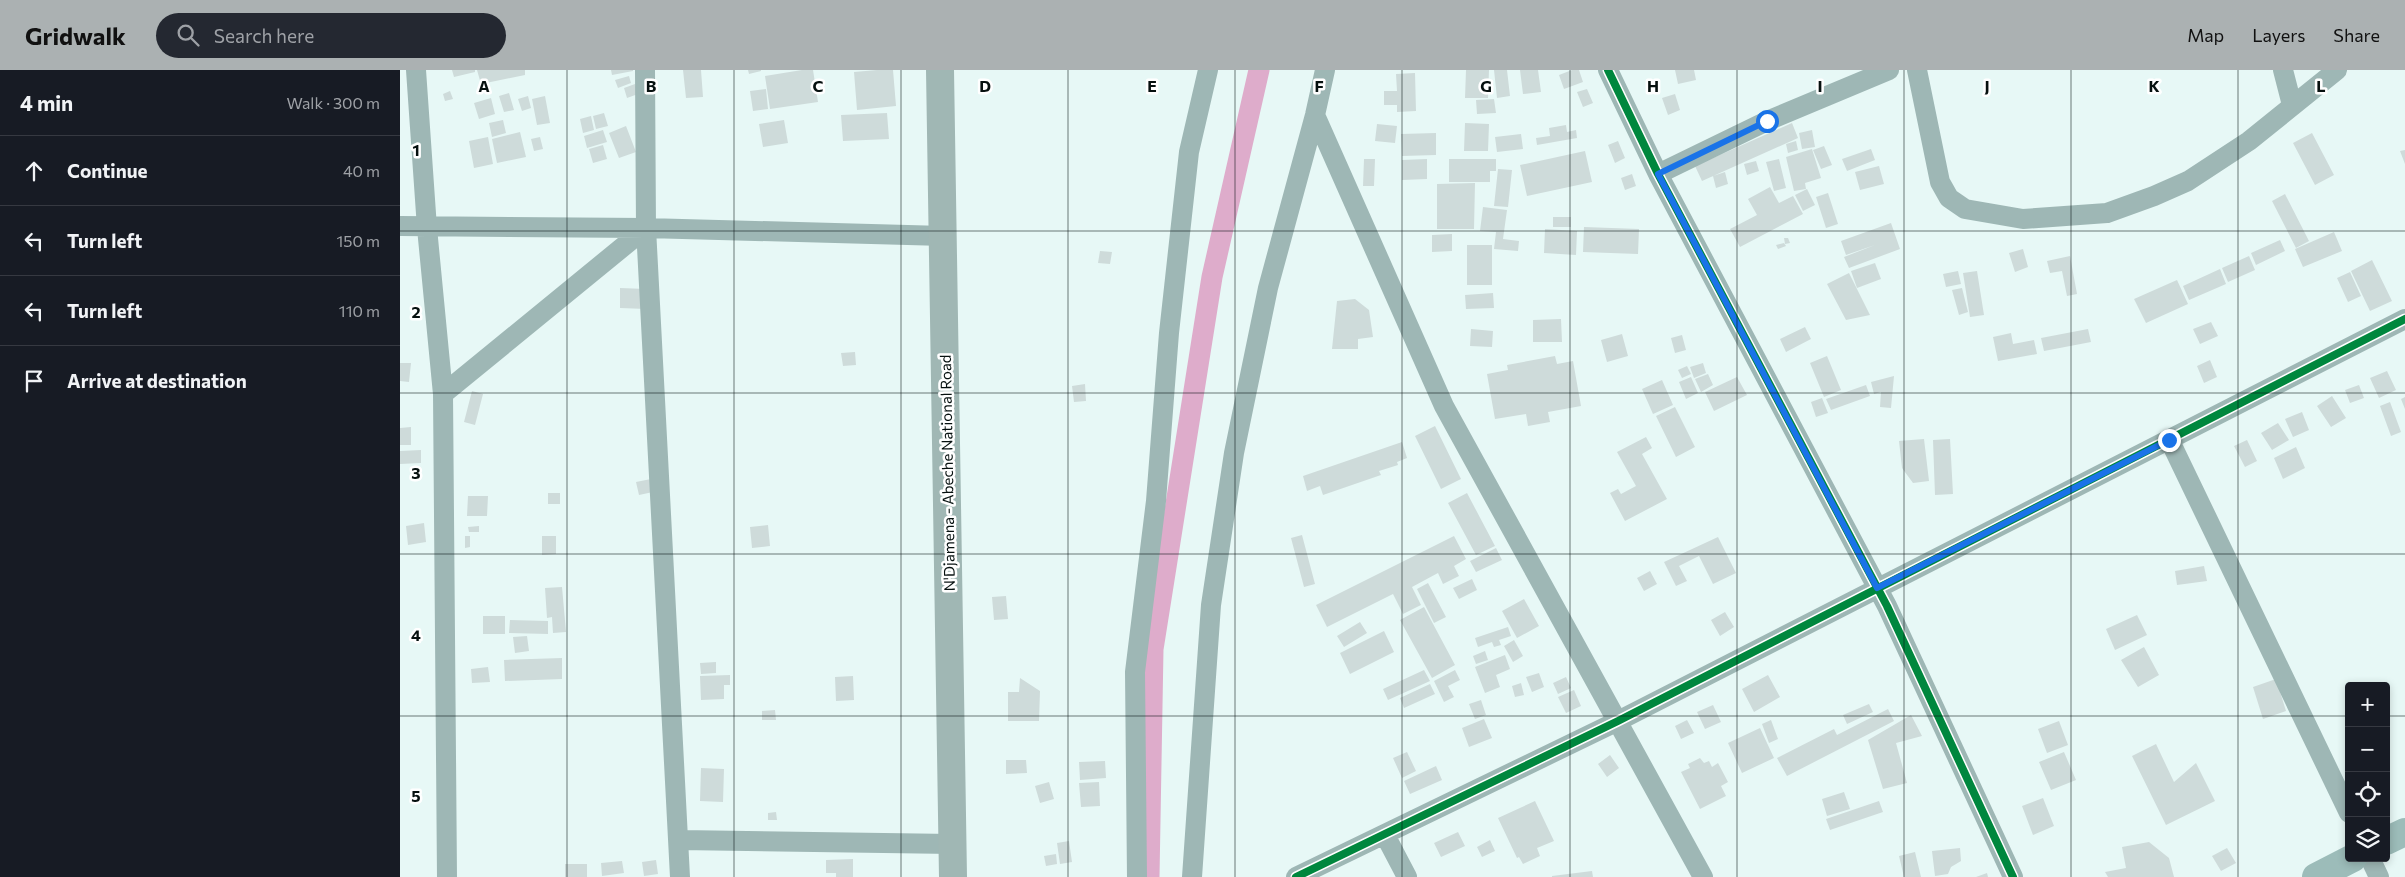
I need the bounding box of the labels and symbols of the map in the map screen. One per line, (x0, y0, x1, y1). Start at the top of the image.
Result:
text: A (478, 76, 490, 95)
text: B (646, 76, 657, 95)
text: C (813, 76, 824, 95)
text: D (979, 76, 991, 95)
text: E (1147, 76, 1157, 95)
text: F (1314, 76, 1324, 95)
text: G (1480, 76, 1492, 95)
text: H (1647, 76, 1659, 95)
text: I (1817, 76, 1823, 95)
text: J (1984, 76, 1990, 95)
text: K (2148, 76, 2160, 95)
text: L (2316, 76, 2326, 95)
route start (1756, 110, 1779, 133)
text: 1 (412, 140, 420, 159)
text: 2 (411, 302, 421, 321)
street label: N'Djamena - Abeche National Road (936, 354, 958, 592)
route end (2158, 429, 2181, 452)
text: 3 (411, 463, 421, 482)
text: 4 (411, 625, 421, 644)
text: 5 (411, 786, 421, 805)

